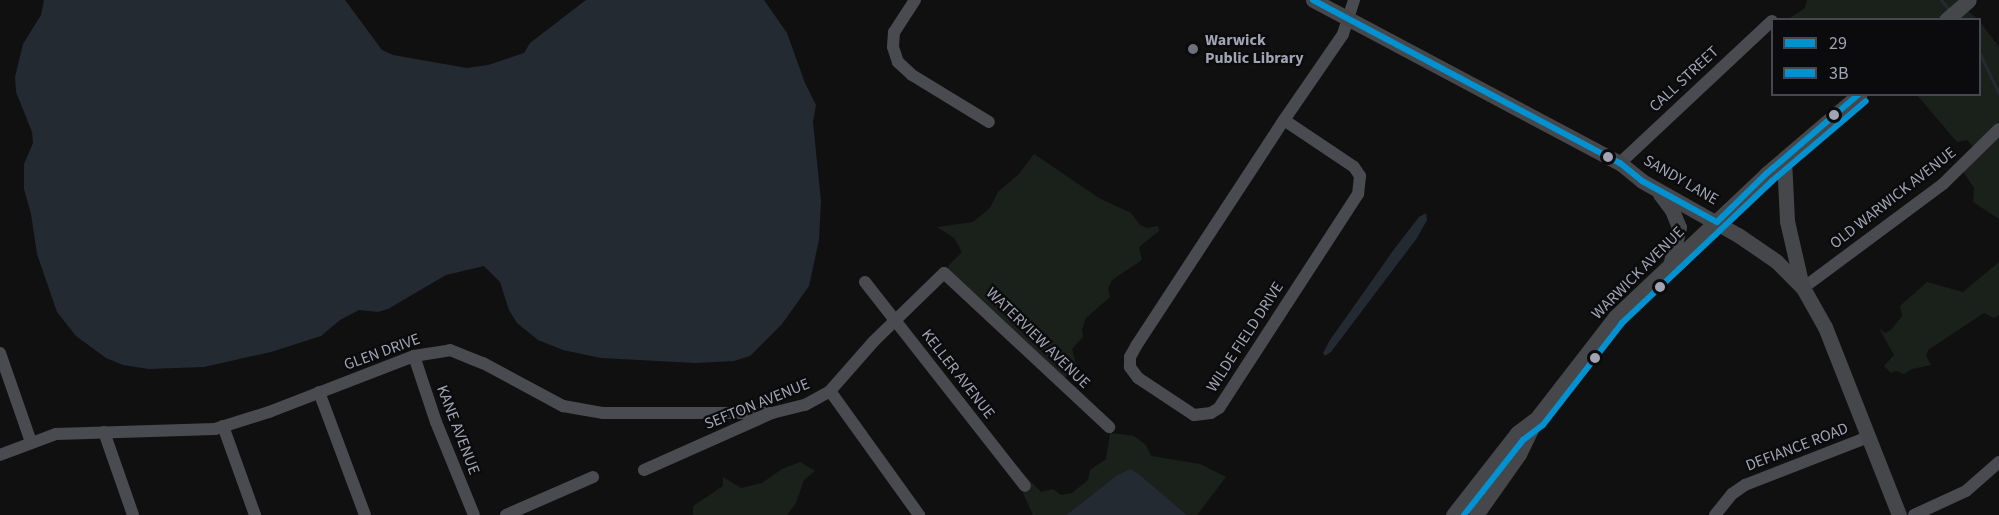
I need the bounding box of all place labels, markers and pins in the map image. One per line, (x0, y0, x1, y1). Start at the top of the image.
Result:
place label: Warwick Public Library (1205, 30, 1304, 68)
marker: Warwick Public Library (1186, 42, 1200, 56)
unlabelled marker (1828, 109, 1840, 121)
unlabelled marker (1602, 151, 1614, 163)
unlabelled marker (1654, 281, 1666, 293)
unlabelled marker (1589, 352, 1601, 364)

